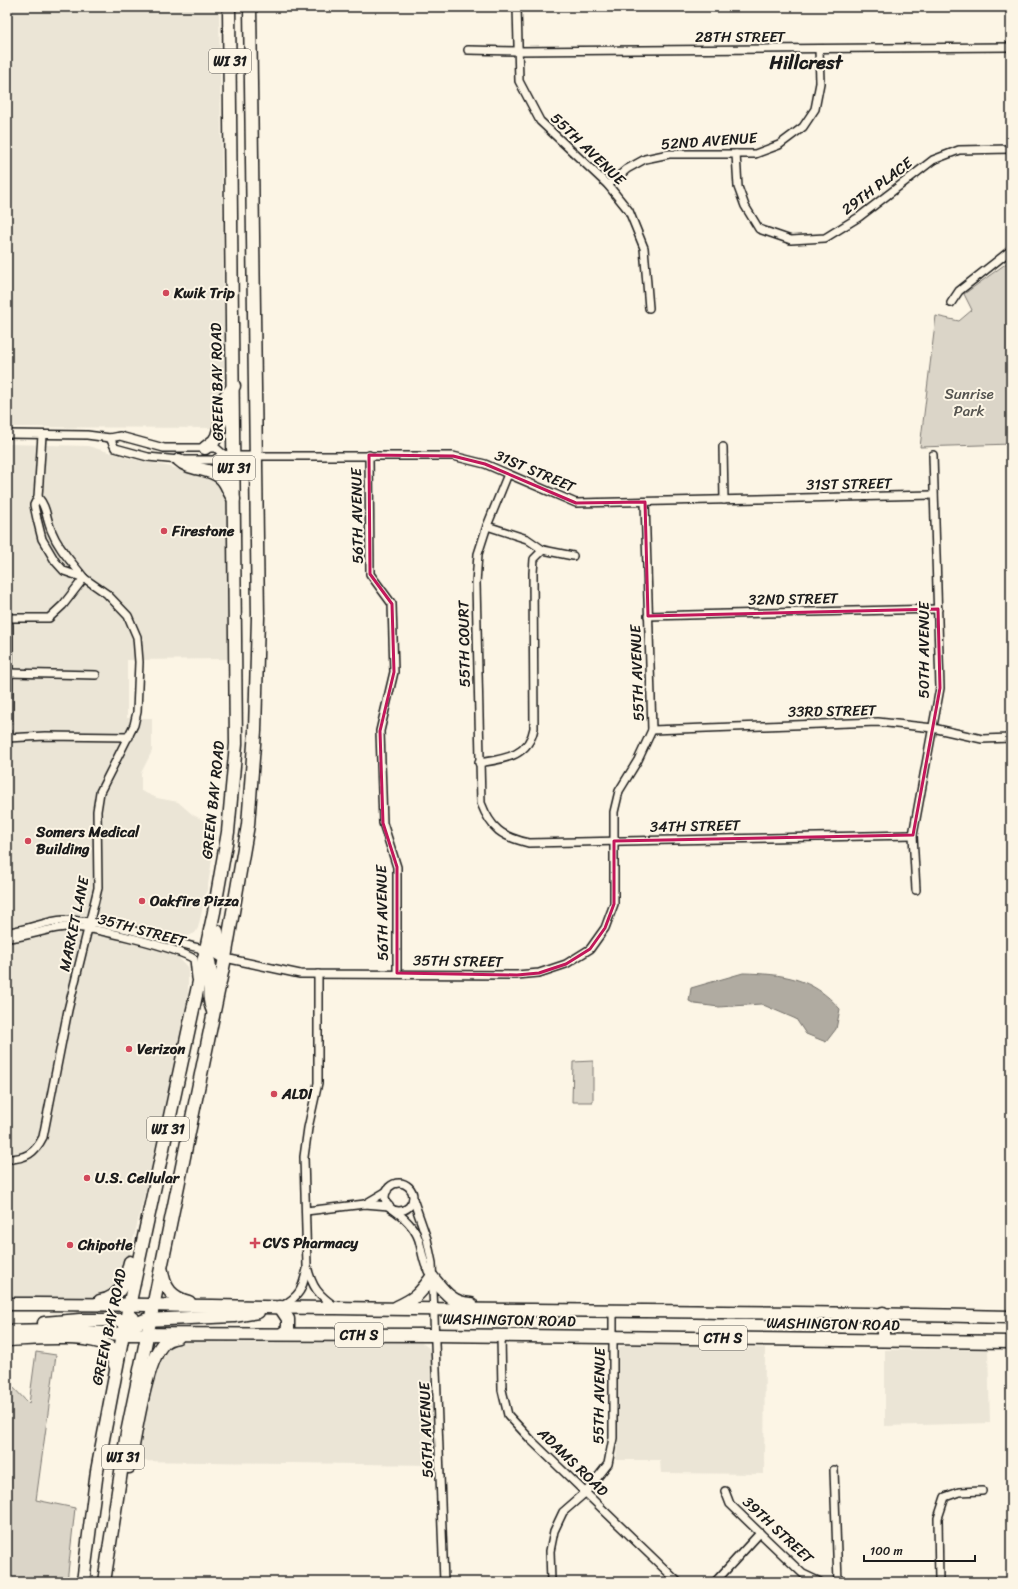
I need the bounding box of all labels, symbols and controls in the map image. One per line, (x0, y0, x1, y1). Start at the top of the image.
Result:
street label: 28TH STREET (695, 24, 787, 50)
district label: Hillcrest (769, 46, 844, 79)
road number: WI 31 (209, 49, 251, 73)
street label: 55TH AVENUE (544, 106, 633, 193)
street label: 52ND AVENUE (660, 125, 760, 157)
street label: 29TH PLACE (836, 149, 920, 222)
place label: Kwik Trip (173, 280, 235, 306)
marker: Kwik Trip (161, 288, 171, 298)
street label: GREEN BAY ROAD (203, 323, 231, 441)
park label: Sunrise Park (944, 381, 994, 424)
street label: 31ST STREET (491, 442, 581, 500)
road number: WI 31 (213, 456, 255, 480)
street label: 56TH AVENUE (343, 466, 371, 564)
street label: 31ST STREET (806, 470, 894, 498)
place label: Firestone (171, 518, 235, 544)
marker: Firestone (159, 526, 169, 536)
street label: 32ND STREET (748, 585, 840, 613)
street label: 55TH COURT (450, 599, 478, 688)
street label: 50TH AVENUE (911, 600, 937, 698)
street label: 55TH AVENUE (622, 623, 652, 722)
street label: 33RD STREET (788, 697, 878, 725)
street label: GREEN BAY ROAD (194, 740, 232, 860)
street label: 34TH STREET (650, 812, 742, 840)
place label: Somers Medical Building (35, 819, 140, 862)
marker: Somers Medical Building (23, 836, 33, 846)
street label: 56TH AVENUE (368, 863, 396, 961)
street label: MARKET LANE (51, 873, 97, 974)
place label: Oakfire Pizza (149, 888, 240, 914)
marker: Oakfire Pizza (137, 896, 147, 906)
street label: 35TH STREET (95, 906, 190, 955)
street label: 35TH STREET (413, 947, 505, 975)
place label: Verizon (137, 1036, 186, 1062)
marker: Verizon (124, 1044, 134, 1054)
place label: ALDI (281, 1081, 313, 1107)
marker: ALDI (269, 1089, 279, 1099)
road number: WI 31 (147, 1117, 189, 1141)
place label: U.S. Cellular (95, 1165, 181, 1191)
marker: U.S. Cellular (82, 1173, 92, 1183)
place label: CVS Pharmacy (262, 1230, 359, 1256)
place label: Chipotle (77, 1232, 133, 1258)
marker: CVS Pharmacy (250, 1238, 260, 1248)
marker: Chipotle (65, 1240, 75, 1250)
street label: GREEN BAY ROAD (84, 1266, 134, 1388)
street label: WASHINGTON ROAD (442, 1306, 576, 1334)
street label: WASHINGTON ROAD (766, 1310, 900, 1338)
road number: CTH S (335, 1323, 383, 1347)
road number: CTH S (699, 1326, 747, 1350)
street label: 55TH AVENUE (585, 1346, 613, 1444)
street label: 56TH AVENUE (411, 1380, 441, 1478)
street label: ADAMS ROAD (531, 1420, 615, 1503)
road number: WI 31 (102, 1445, 144, 1469)
street label: 39TH STREET (736, 1490, 821, 1571)
scale bar (864, 1537, 975, 1563)
text: 100 m (870, 1540, 903, 1562)

